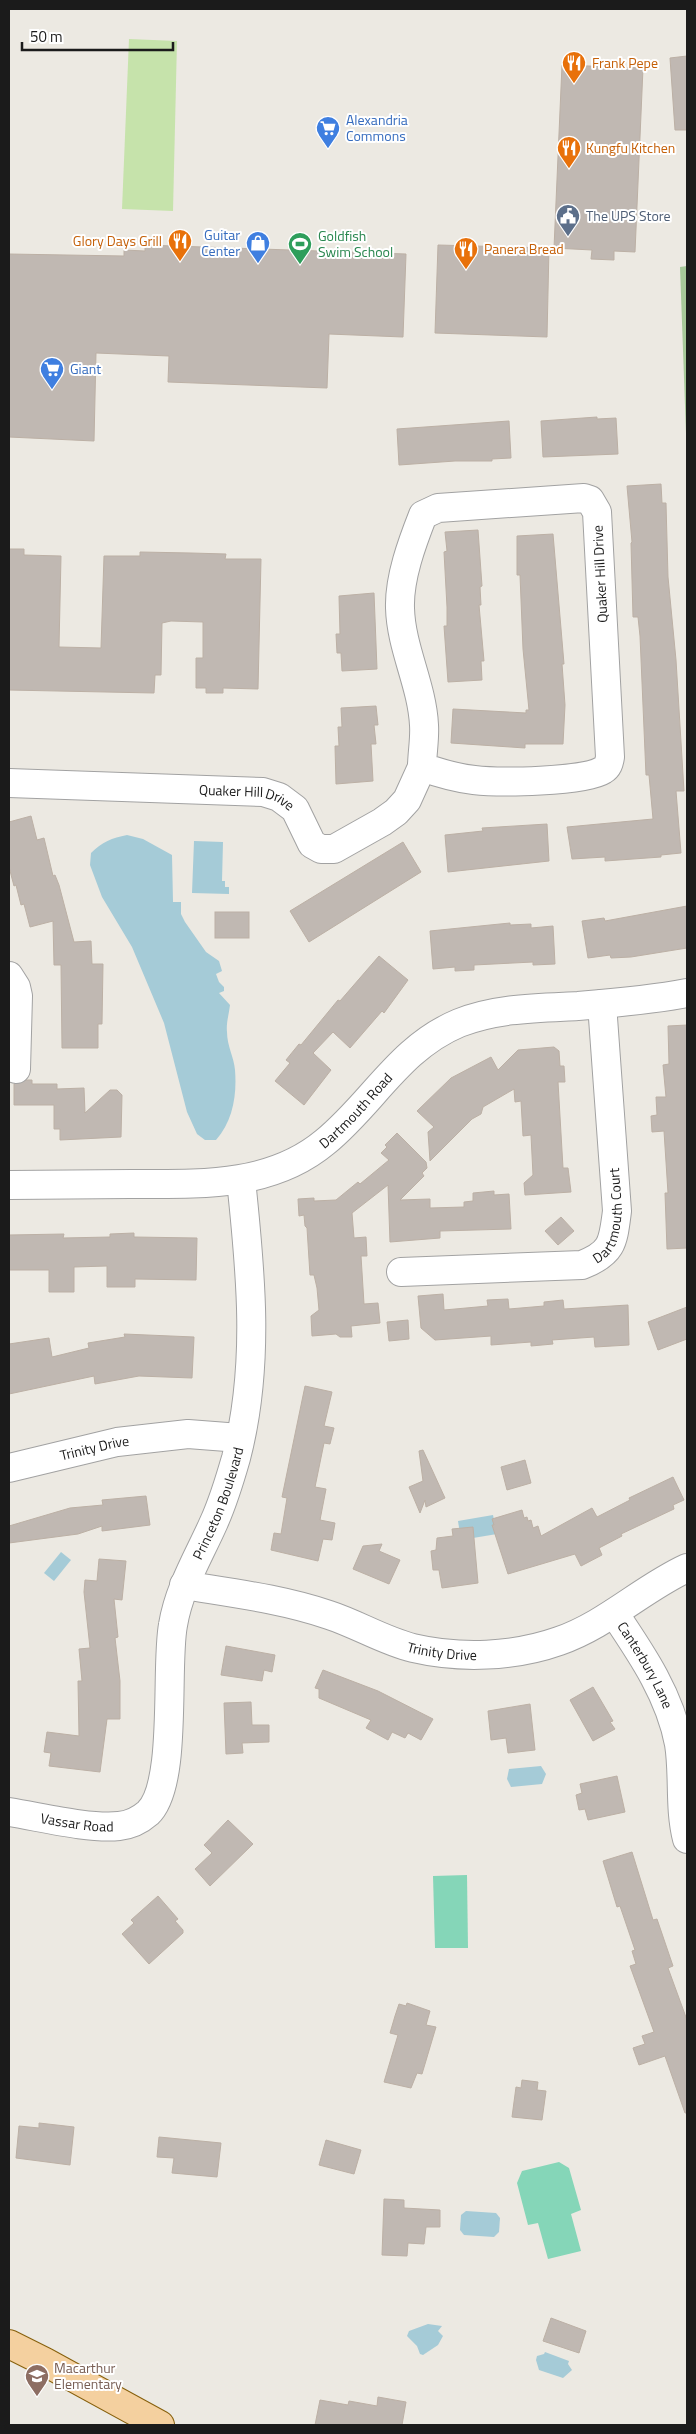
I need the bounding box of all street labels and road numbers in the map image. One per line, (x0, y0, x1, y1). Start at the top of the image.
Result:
street label: Quaker Hill Drive (586, 525, 613, 623)
street label: Quaker Hill Drive (199, 779, 299, 815)
street label: Dartmouth Road (314, 1068, 397, 1153)
street label: Dartmouth Court (588, 1167, 627, 1268)
street label: Trinity Drive (58, 1430, 130, 1465)
street label: Princeton Boulevard (187, 1445, 248, 1563)
street label: Canterbury Lane (613, 1617, 679, 1711)
street label: Trinity Drive (405, 1636, 477, 1665)
street label: Vassar Road (39, 1807, 114, 1837)

